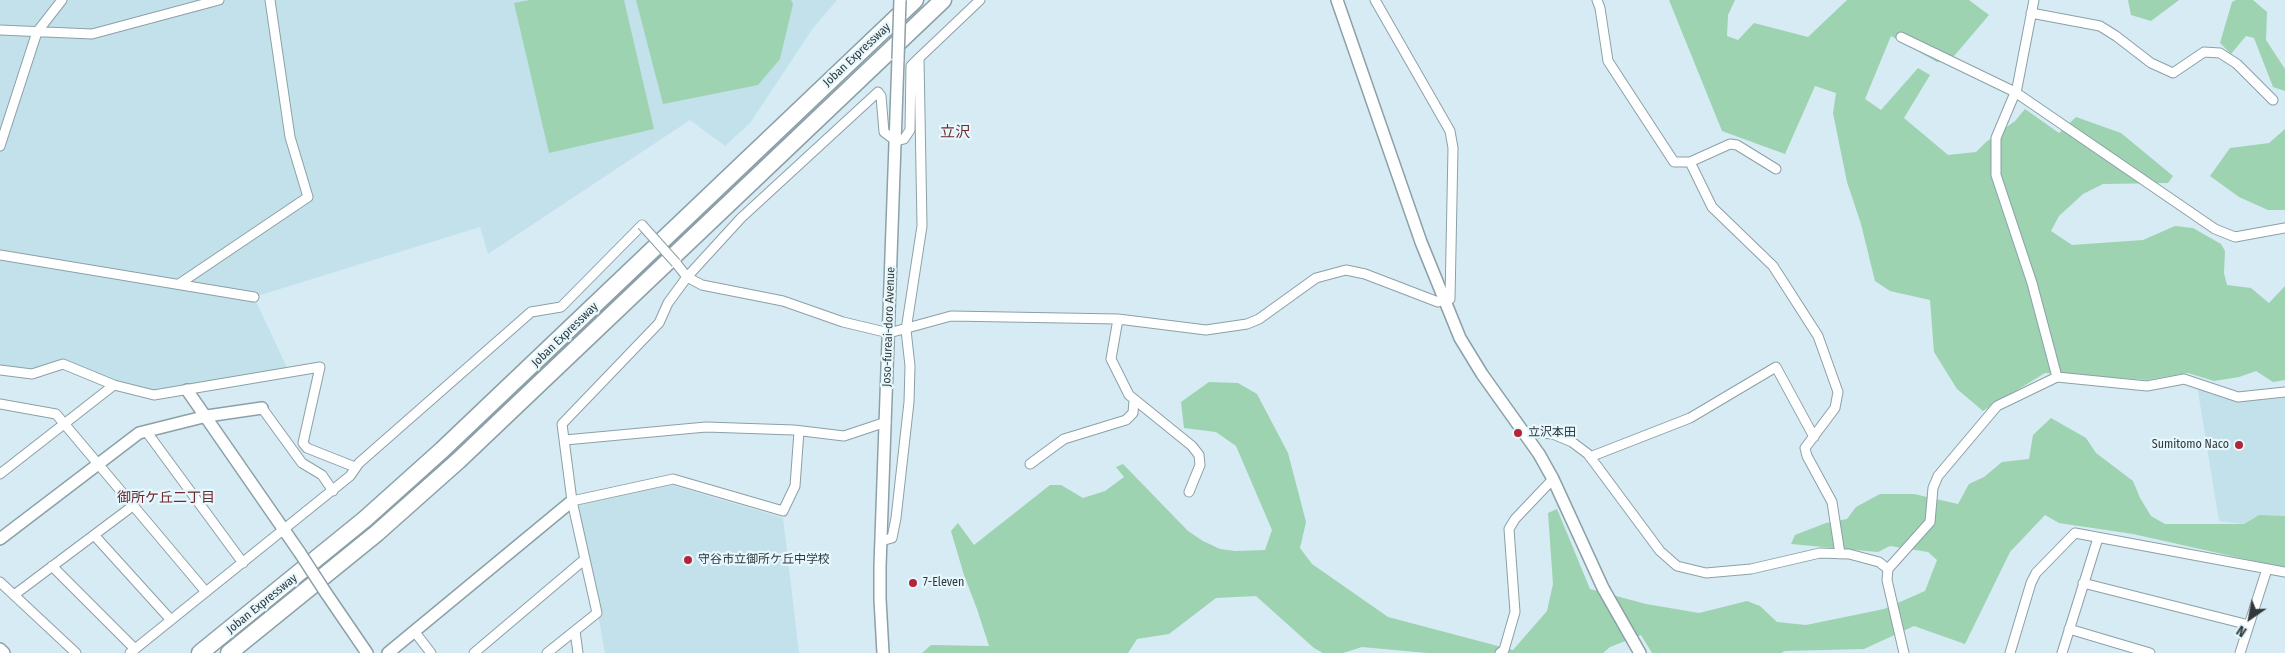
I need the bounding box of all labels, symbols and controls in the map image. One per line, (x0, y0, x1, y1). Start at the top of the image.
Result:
street label: Joban Expressway (820, 20, 894, 90)
district label: 立沢 (940, 124, 970, 142)
street label: Joso-fureai-doro Avenue (880, 267, 898, 387)
street label: Joban Expressway (529, 300, 601, 370)
place label: 立沢本田 (1528, 426, 1576, 440)
marker: 立沢本田 (1512, 427, 1524, 439)
place label: Sumitomo Naco (2152, 438, 2229, 452)
marker: Sumitomo Naco (2233, 439, 2245, 451)
district label: 御所ケ丘二丁目 (117, 490, 215, 506)
place label: 守谷市立御所ケ丘中学校 (698, 553, 830, 567)
marker: 守谷市立御所ケ丘中学校 (682, 554, 694, 566)
street label: Joban Expressway (224, 571, 300, 637)
place label: 7-Eleven (923, 576, 964, 590)
marker: 7-Eleven (907, 577, 919, 589)
north arrow (2225, 593, 2275, 643)
text: N (2233, 622, 2250, 640)

